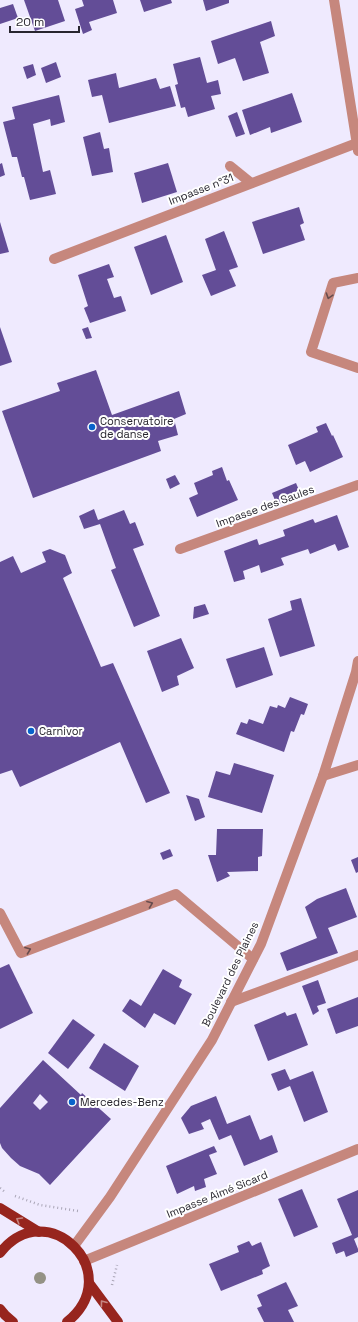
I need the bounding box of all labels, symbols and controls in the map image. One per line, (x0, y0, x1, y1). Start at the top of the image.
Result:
scale bar (10, 8, 79, 34)
text: 20 m (16, 14, 44, 30)
street label: Impasse n°31 (167, 170, 235, 208)
one-way arrow (325, 292, 334, 299)
place label: Conservatoire de danse (100, 414, 174, 441)
marker: Conservatoire de danse (87, 422, 97, 432)
street label: Impasse des Saules (214, 482, 316, 530)
place label: Carnivor (39, 724, 83, 738)
marker: Carnivor (26, 726, 36, 736)
one-way arrow (146, 901, 153, 909)
street label: Boulevard des Plaines (198, 919, 262, 1029)
one-way arrow (25, 947, 32, 955)
place label: Mercedes-Benz (80, 1095, 164, 1109)
marker: Mercedes-Benz (67, 1097, 77, 1107)
street label: Impasse Aimé Sicard (164, 1167, 270, 1221)
one-way arrow (16, 1218, 23, 1225)
one-way arrow (101, 1300, 108, 1307)

